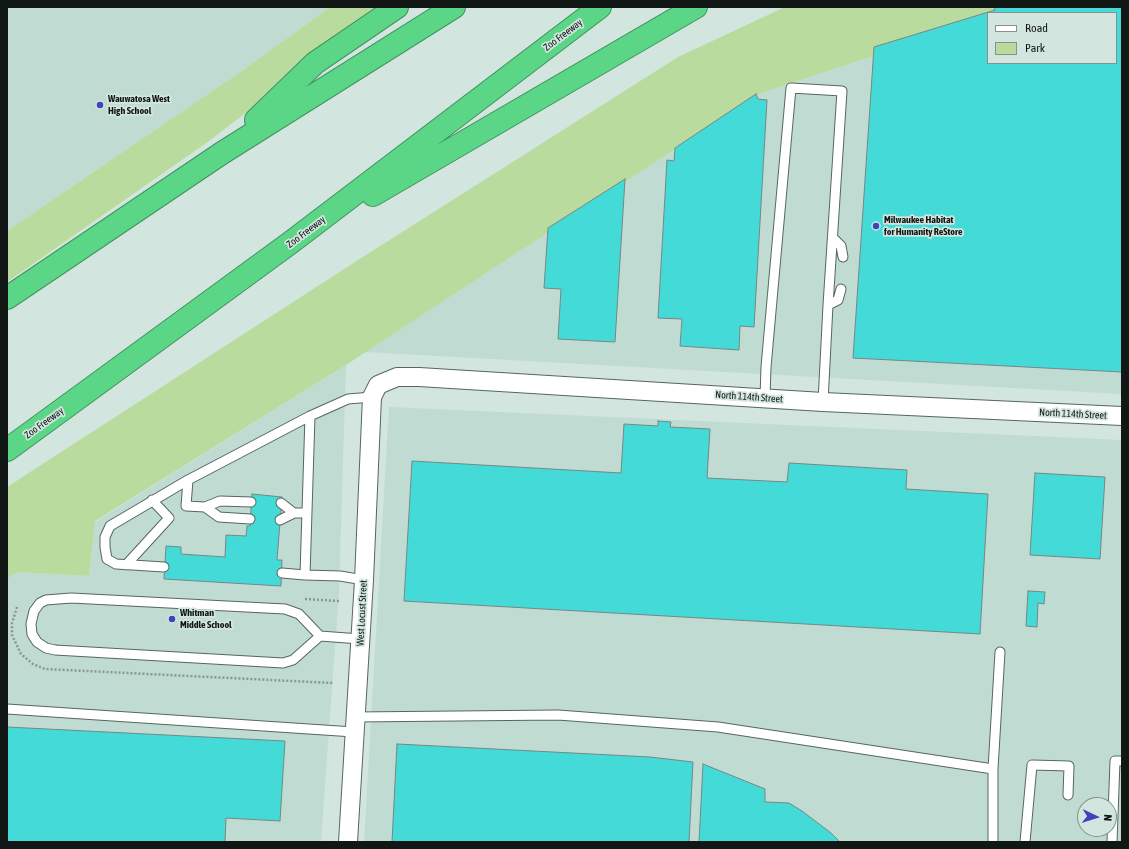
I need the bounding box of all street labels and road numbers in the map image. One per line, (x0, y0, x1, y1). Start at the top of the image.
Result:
street label: Zoo Freeway (541, 16, 585, 54)
street label: Zoo Freeway (284, 213, 328, 251)
street label: North 114th Street (715, 389, 783, 405)
street label: Zoo Freeway (22, 405, 66, 441)
street label: North 114th Street (1039, 406, 1107, 422)
street label: West Locust Street (354, 580, 370, 646)

